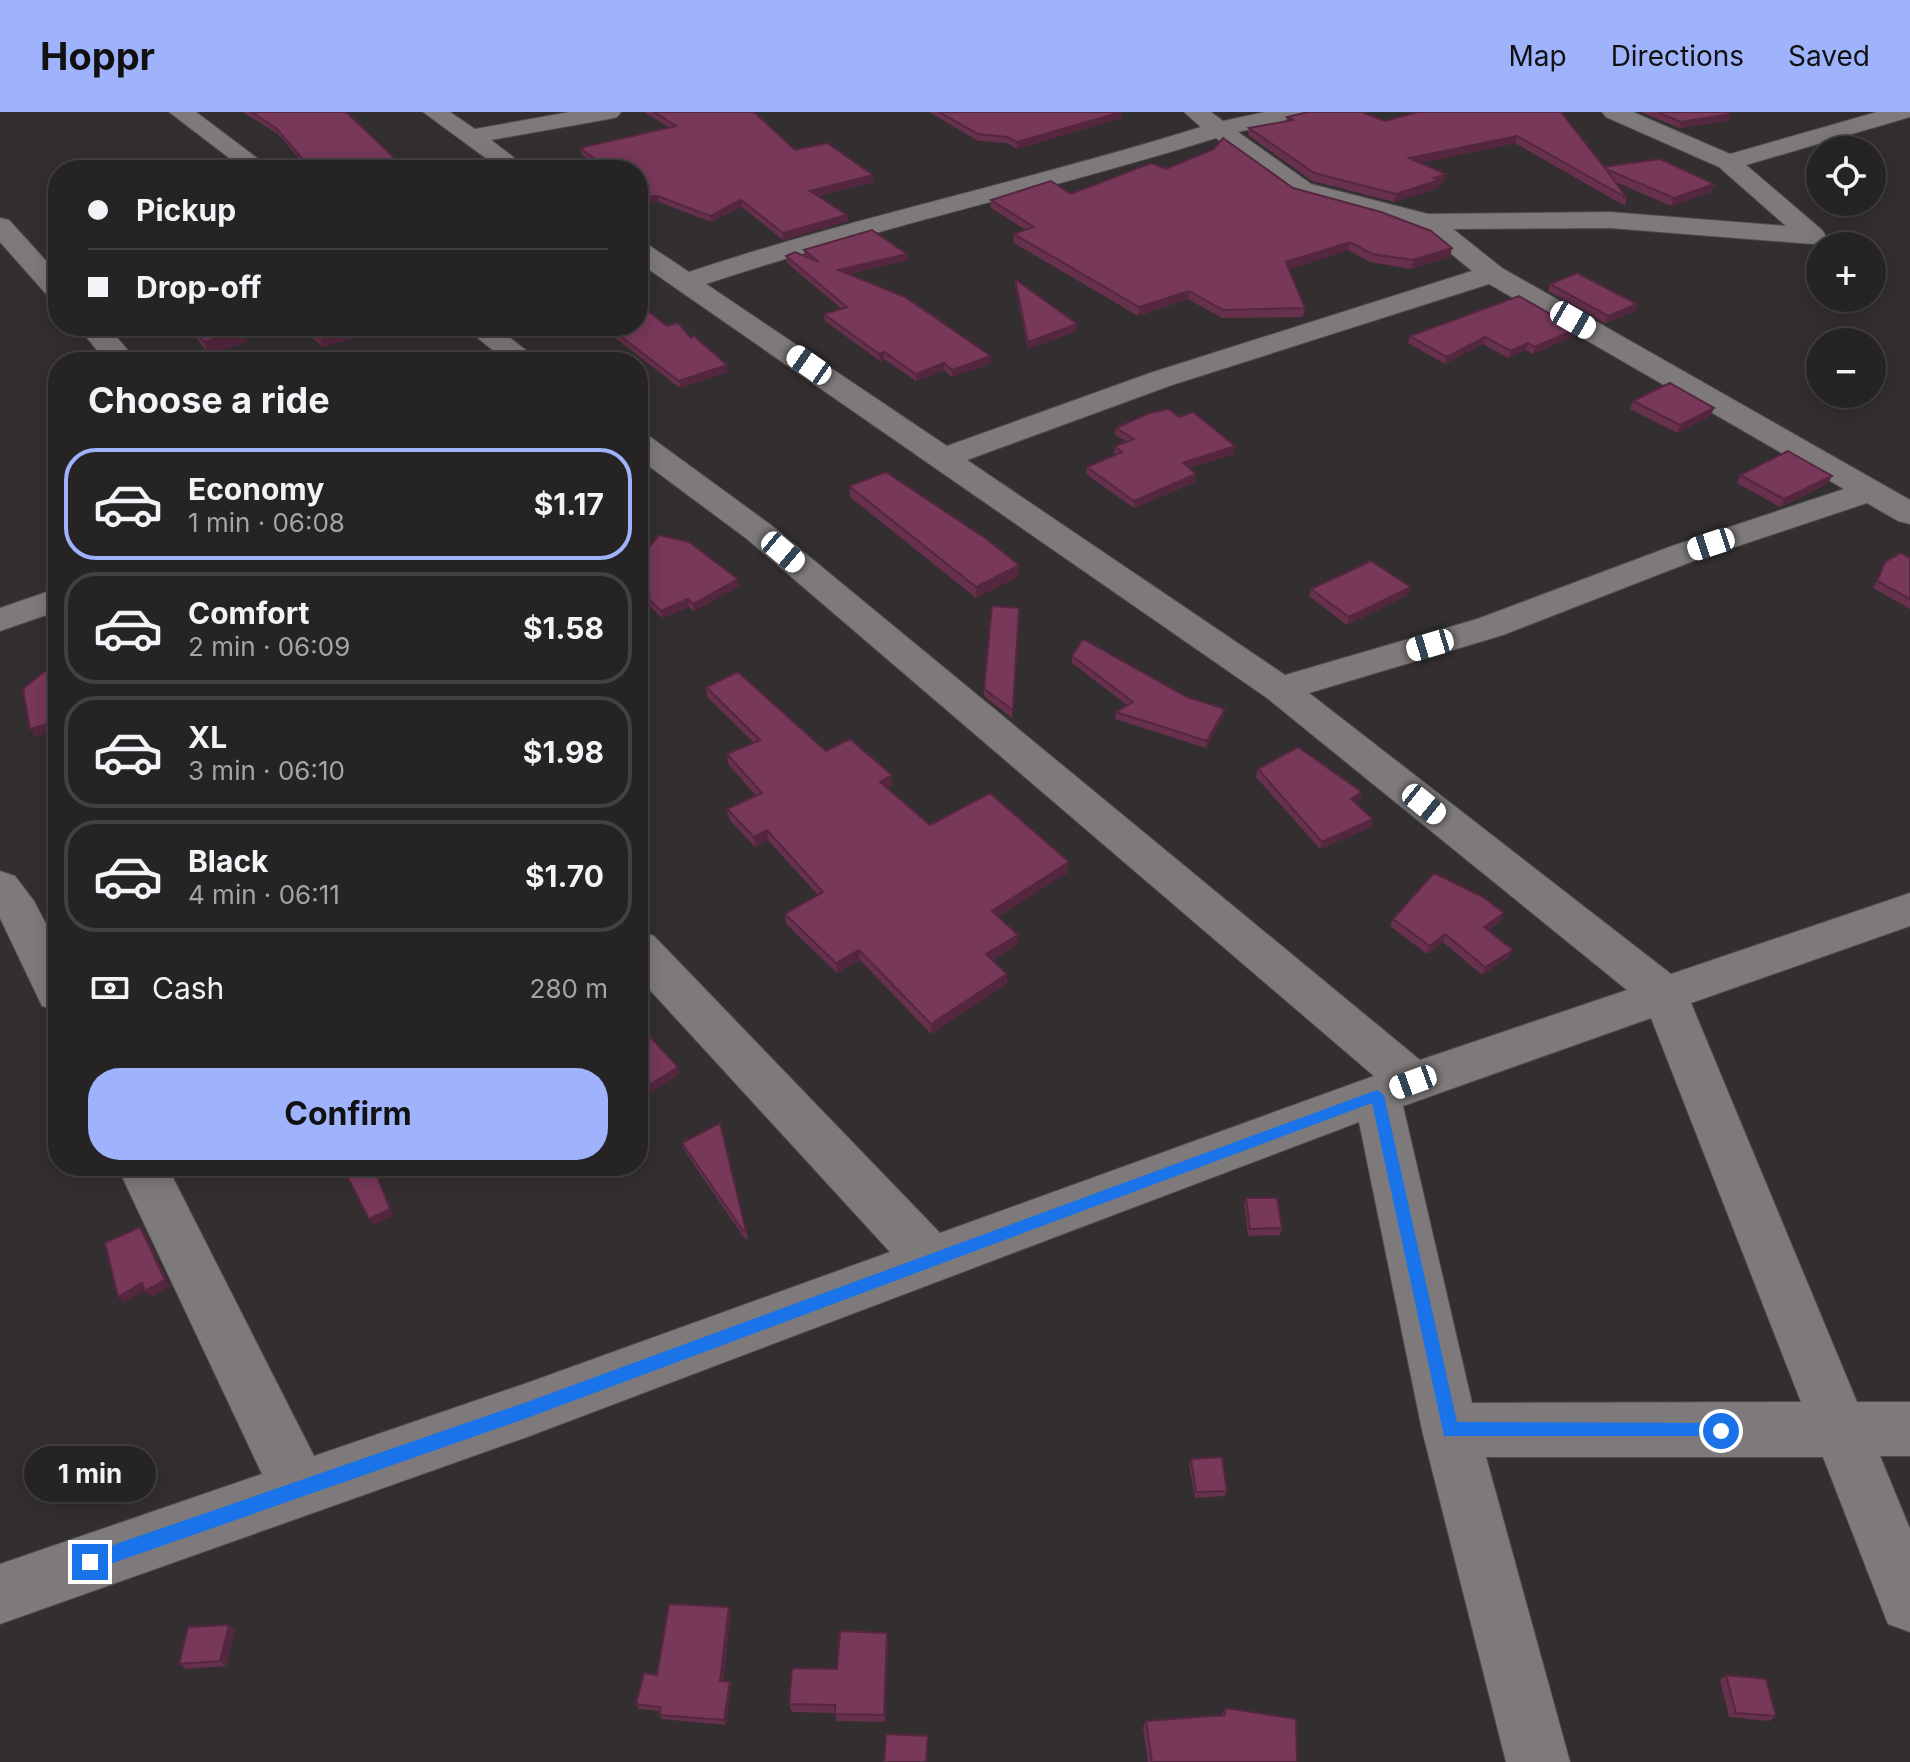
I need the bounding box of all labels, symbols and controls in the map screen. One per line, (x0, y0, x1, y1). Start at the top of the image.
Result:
text: Hoppr (40, 33, 155, 79)
text: Map (1508, 39, 1567, 73)
text: Directions (1611, 39, 1744, 73)
text: Saved (1788, 39, 1870, 73)
map controls (1806, 136, 1886, 408)
button: locate (1806, 136, 1886, 216)
text: Pickup (136, 192, 236, 228)
button: + (1806, 232, 1886, 312)
text: Drop-off (136, 269, 262, 305)
car (1546, 298, 1600, 342)
button: − (1806, 328, 1886, 408)
car (782, 341, 836, 389)
text: Choose a ride (88, 378, 330, 422)
icon: car (92, 468, 164, 540)
text: Economy (188, 471, 324, 507)
text: $1.17 (534, 486, 604, 522)
text: 1 min · 06:08 (188, 507, 345, 538)
car (1684, 525, 1738, 563)
car (757, 527, 809, 577)
icon: car (92, 592, 164, 664)
text: Comfort (188, 595, 309, 631)
text: $1.58 (523, 610, 604, 646)
car (1404, 627, 1456, 663)
text: 2 min · 06:09 (188, 631, 350, 662)
icon: car (92, 716, 164, 788)
text: XL (188, 719, 227, 755)
text: $1.98 (523, 734, 604, 770)
text: 3 min · 06:10 (188, 755, 345, 786)
car (1398, 780, 1450, 828)
icon: car (92, 840, 164, 912)
text: Black (188, 843, 268, 879)
text: $1.70 (525, 858, 604, 894)
text: 4 min · 06:11 (188, 879, 340, 910)
icon: cash (88, 966, 132, 1010)
text: Cash (152, 970, 224, 1006)
text: 280 m (530, 973, 608, 1004)
car (1386, 1063, 1440, 1101)
button: Confirm (88, 1068, 608, 1160)
route start (1703, 1413, 1739, 1449)
callout: 1 min (24, 1446, 156, 1502)
text: 1 min (58, 1458, 122, 1489)
route end (72, 1544, 108, 1580)

